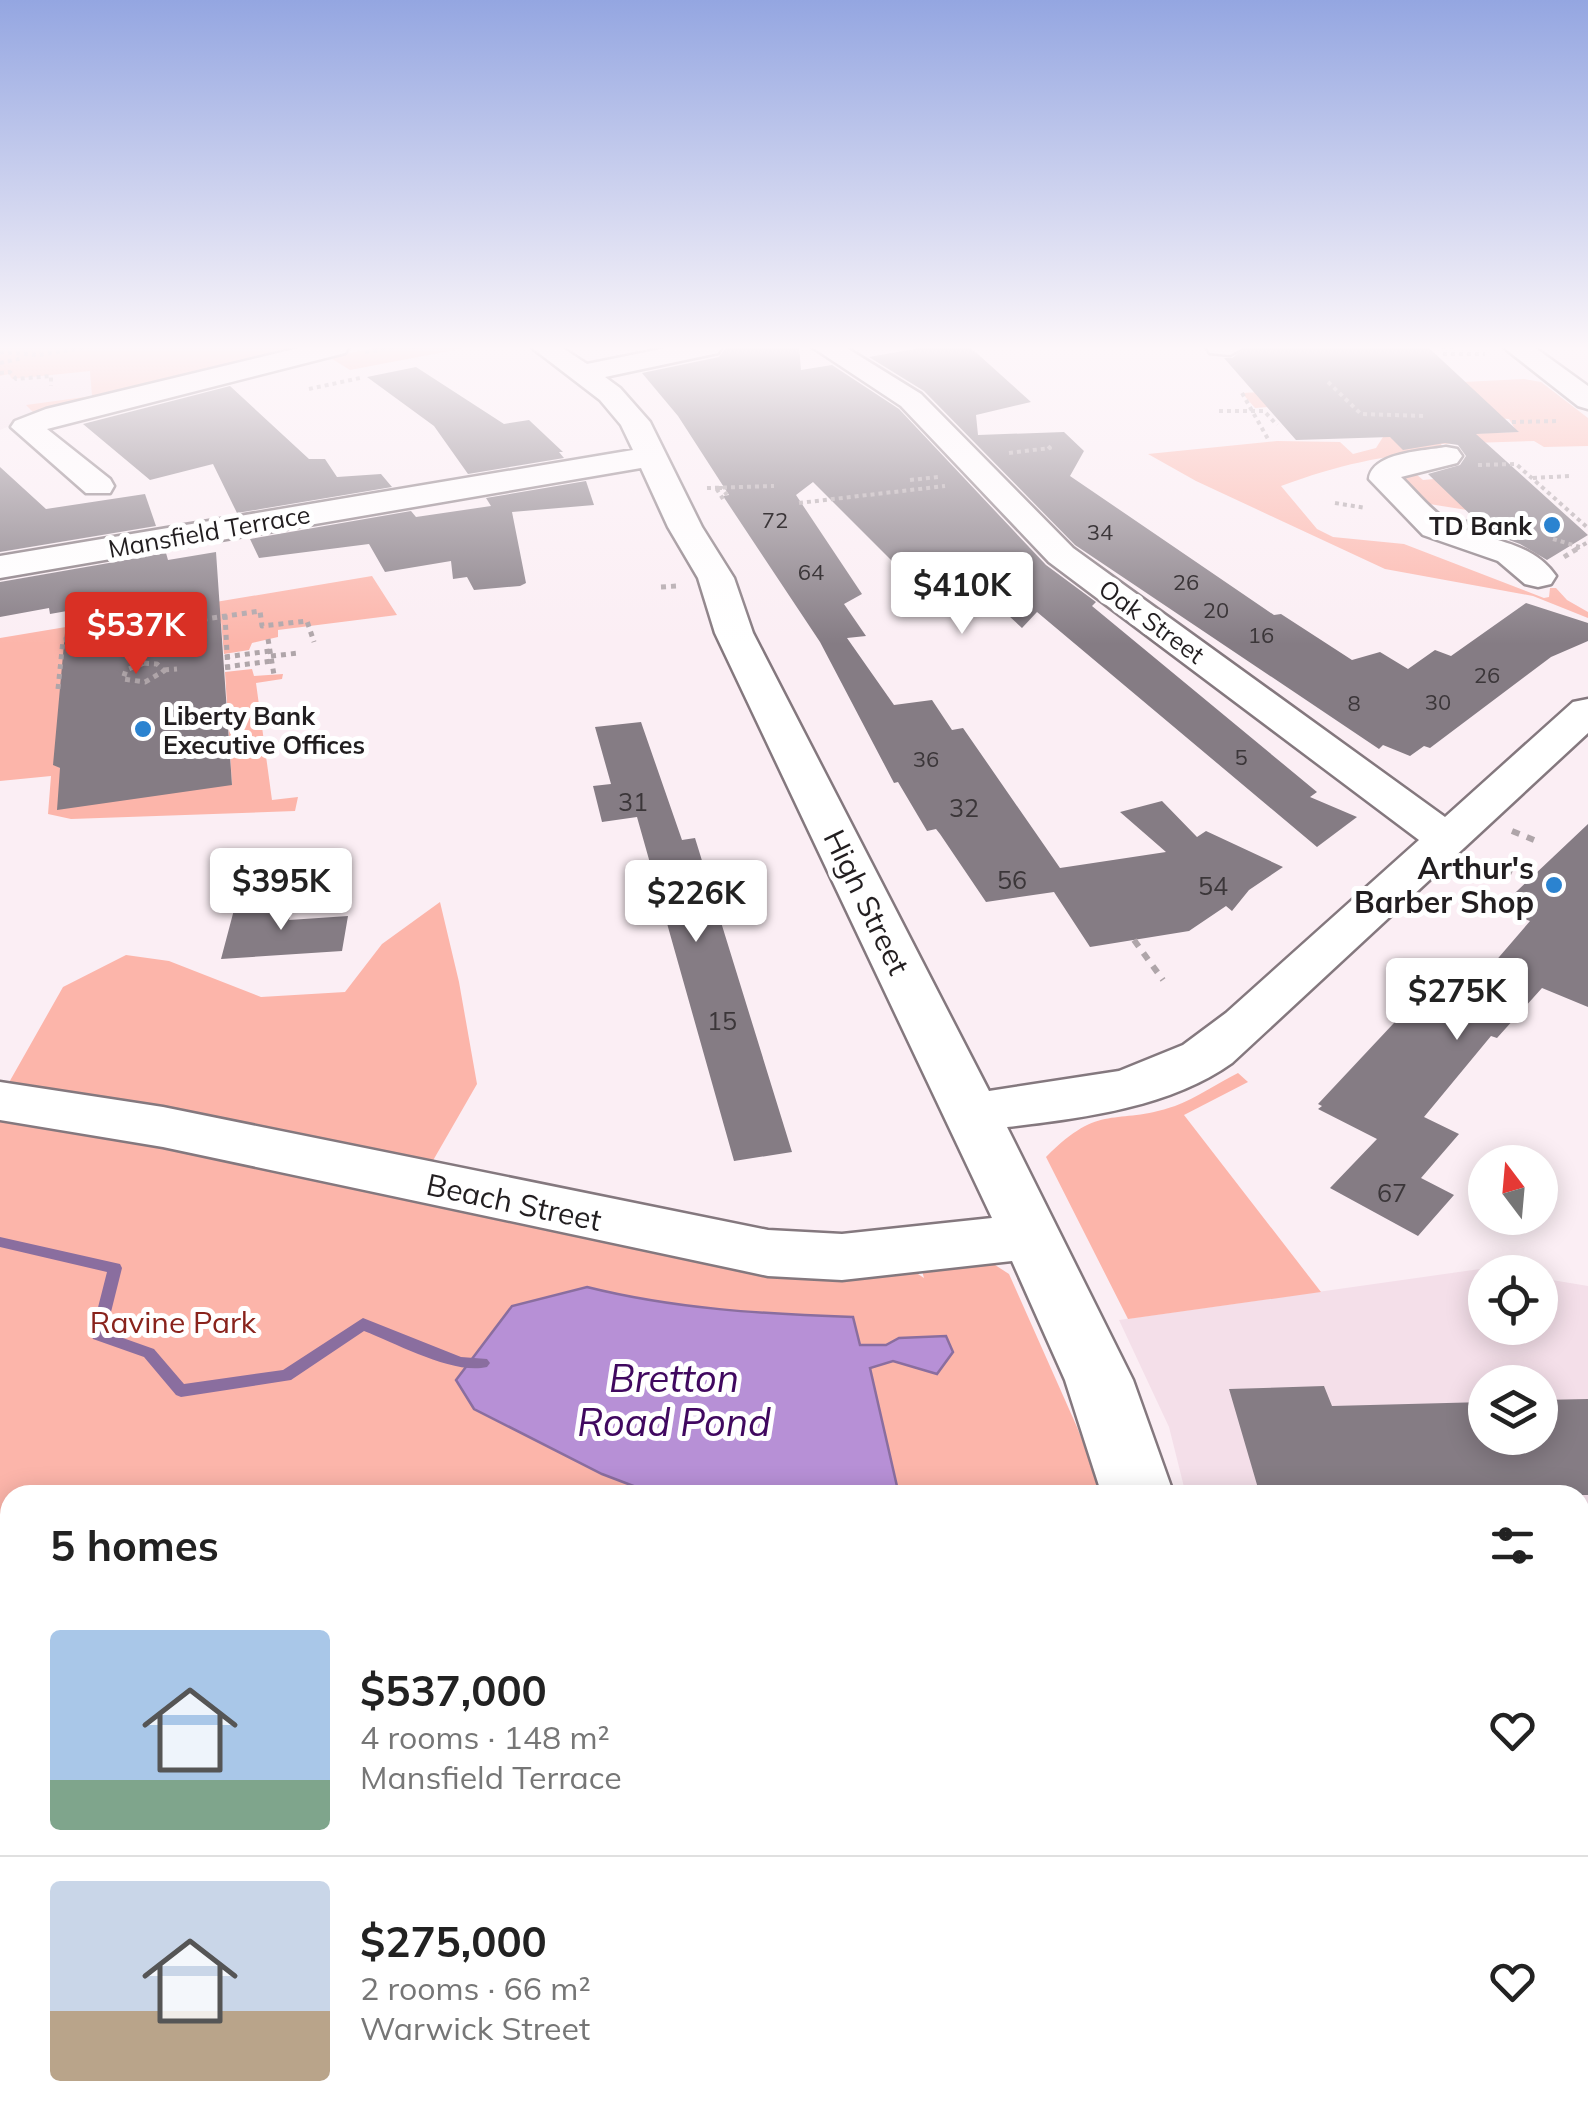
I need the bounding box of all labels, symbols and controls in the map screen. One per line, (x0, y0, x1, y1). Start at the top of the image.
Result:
street label: Mansfield Terrace (106, 498, 312, 564)
house number: 72 (762, 506, 788, 534)
place label: TD Bank (1429, 510, 1533, 541)
marker: TD Bank (1541, 514, 1563, 536)
house number: 34 (1087, 518, 1113, 546)
pin: $410K (892, 552, 1032, 637)
house number: 64 (798, 558, 824, 586)
text: $410K (913, 564, 1011, 604)
house number: 26 (1173, 568, 1199, 596)
street label: Oak Street (1093, 572, 1211, 670)
pin: $537K (66, 592, 206, 677)
house number: 20 (1203, 596, 1229, 624)
text: $537K (87, 604, 185, 644)
house number: 16 (1248, 621, 1274, 649)
house number: 26 (1474, 661, 1500, 689)
house number: 30 (1425, 688, 1451, 716)
house number: 8 (1347, 689, 1361, 717)
place label: Liberty Bank Executive Offices (163, 700, 365, 760)
marker: Liberty Bank Executive Offices (132, 718, 154, 740)
house number: 5 (1234, 743, 1248, 771)
house number: 36 (913, 745, 939, 773)
house number: 31 (618, 786, 648, 817)
house number: 32 (949, 792, 979, 823)
street label: High Street (816, 823, 918, 981)
pin: $395K (211, 848, 351, 933)
place label: Arthur's Barber Shop (1354, 849, 1534, 921)
text: $395K (232, 860, 330, 900)
pin: $226K (626, 860, 766, 945)
house number: 56 (997, 864, 1027, 895)
house number: 54 (1198, 870, 1228, 901)
text: $226K (647, 872, 745, 912)
marker: Arthur's Barber Shop (1543, 874, 1565, 896)
pin: $275K (1387, 958, 1527, 1043)
text: $275K (1408, 970, 1506, 1010)
house number: 15 (707, 1005, 737, 1036)
north arrow (1468, 1145, 1558, 1235)
map controls (1468, 1145, 1558, 1455)
street label: Beach Street (423, 1165, 605, 1239)
house number: 67 (1377, 1177, 1407, 1208)
button: locate (1468, 1255, 1558, 1345)
park label: Ravine Park (90, 1303, 257, 1341)
water label: Bretton Road Pond (577, 1354, 771, 1446)
button: layers (1468, 1365, 1558, 1455)
icon: filters (1485, 1518, 1540, 1573)
text: 5 homes (50, 1519, 219, 1572)
text: $537,000 (360, 1664, 547, 1717)
icon: home (130, 1670, 250, 1790)
icon: heart (1485, 1703, 1540, 1758)
text: 4 rooms · 148 m² (360, 1717, 610, 1757)
text: Mansfield Terrace (360, 1757, 622, 1797)
text: $275,000 (360, 1915, 547, 1968)
icon: home (130, 1921, 250, 2041)
icon: heart (1485, 1954, 1540, 2009)
text: 2 rooms · 66 m² (360, 1968, 591, 2008)
text: Warwick Street (360, 2008, 590, 2048)

